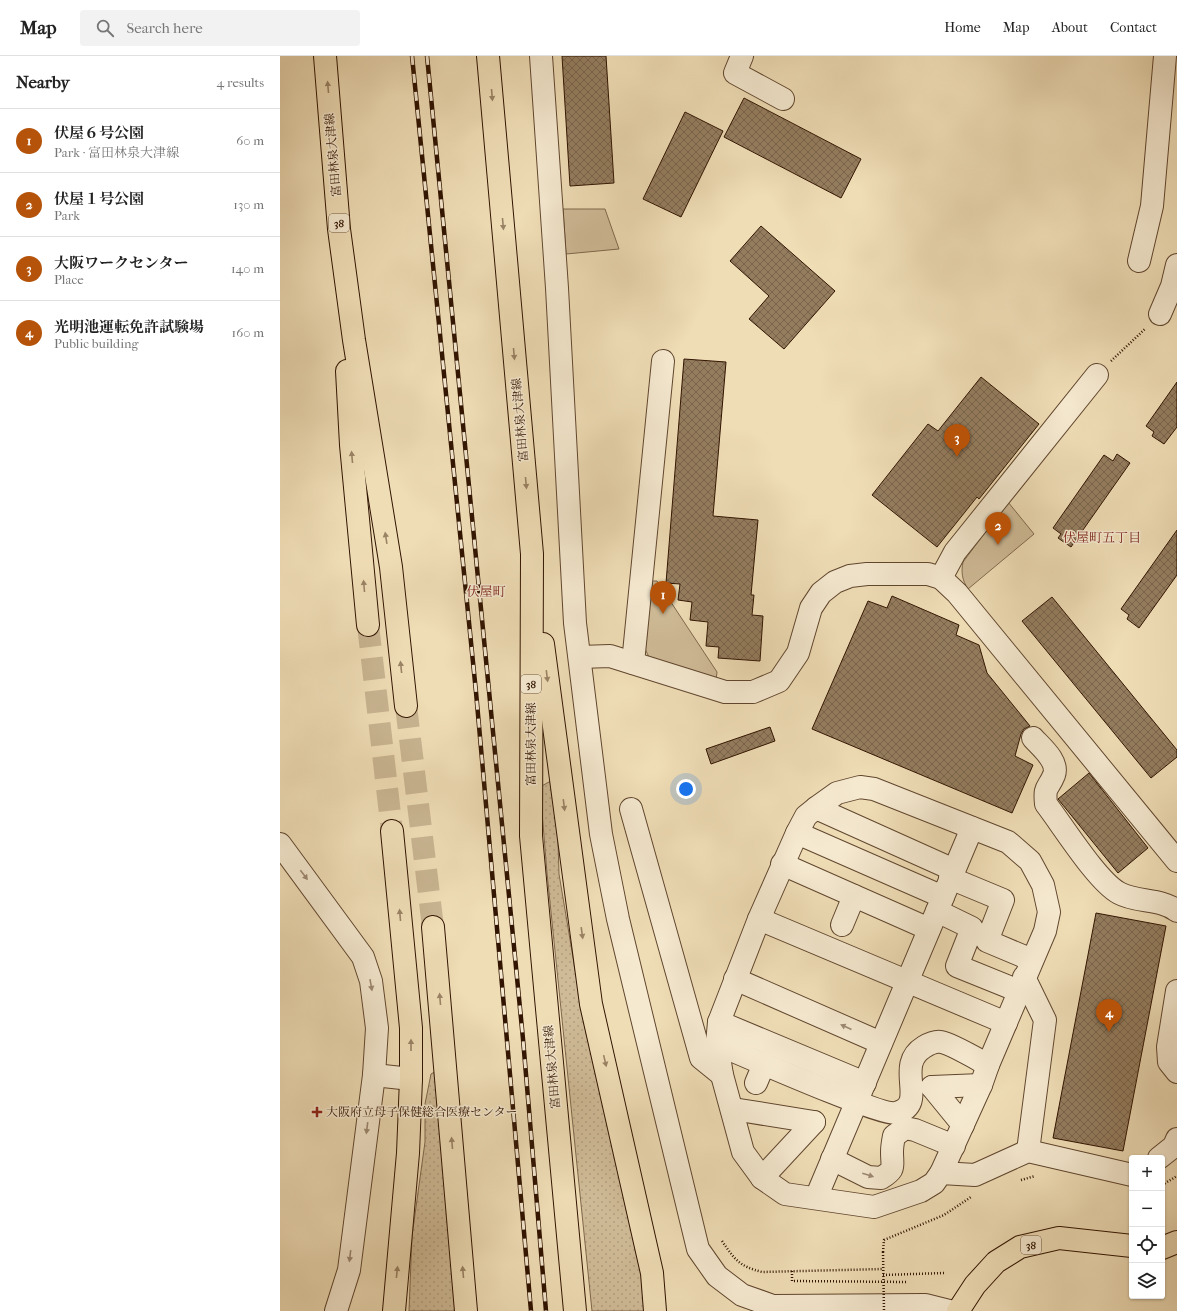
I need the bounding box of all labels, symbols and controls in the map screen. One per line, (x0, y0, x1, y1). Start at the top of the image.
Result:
search box (80, 10, 360, 46)
text: Map (20, 17, 56, 39)
icon: search (94, 17, 116, 39)
text: Search here (126, 19, 203, 37)
text: Home (944, 19, 981, 36)
text: Map (1003, 19, 1030, 36)
text: About (1052, 19, 1088, 36)
text: Contact (1110, 19, 1157, 36)
text: Nearby (16, 72, 70, 92)
text: 4 results (217, 75, 264, 90)
one-way arrow (324, 81, 331, 93)
one-way arrow (488, 89, 495, 101)
street label: 富田林泉大津線 (322, 113, 344, 197)
text: 伏屋６号公園 (54, 124, 144, 142)
text: 1 (27, 133, 31, 148)
text: 60 m (236, 133, 264, 148)
text: Park · 富田林泉大津線 (54, 145, 179, 160)
text: 伏屋１号公園 (54, 190, 144, 208)
text: 2 (26, 197, 32, 212)
text: 130 m (233, 197, 264, 212)
text: Park (54, 208, 80, 223)
road number: 38 (329, 214, 349, 232)
one-way arrow (500, 218, 506, 230)
text: 大阪ワークセンター (54, 254, 188, 272)
text: 3 (26, 261, 32, 276)
text: 140 m (231, 261, 264, 276)
text: Place (54, 272, 84, 287)
text: 光明池運転免許試験場 (54, 318, 204, 336)
text: 4 (25, 325, 33, 340)
text: 160 m (232, 325, 264, 340)
text: Public building (54, 336, 139, 351)
one-way arrow (511, 348, 518, 360)
street label: 富田林泉大津線 (509, 378, 531, 462)
pin: 3 (944, 424, 970, 457)
one-way arrow (349, 451, 356, 463)
one-way arrow (522, 477, 529, 489)
pin: 2 (985, 512, 1011, 545)
district label: 伏屋町五丁目 (1063, 530, 1141, 545)
one-way arrow (383, 532, 389, 544)
one-way arrow (361, 580, 368, 592)
pin: 1 (650, 581, 676, 614)
district label: 伏屋町 (466, 584, 506, 599)
one-way arrow (398, 661, 405, 673)
one-way arrow (544, 670, 550, 682)
road number: 38 (521, 675, 541, 693)
street label: 富田林泉大津線 (524, 702, 538, 786)
your location (676, 779, 696, 799)
one-way arrow (561, 799, 567, 811)
one-way arrow (299, 870, 308, 881)
one-way arrow (396, 909, 403, 921)
one-way arrow (579, 927, 585, 939)
one-way arrow (368, 978, 374, 991)
one-way arrow (436, 993, 443, 1005)
pin: 4 (1096, 999, 1122, 1032)
one-way arrow (839, 1024, 851, 1030)
street label: 富田林泉大津線 (541, 1025, 563, 1109)
one-way arrow (408, 1038, 414, 1051)
one-way arrow (602, 1055, 608, 1067)
place label: 大阪府立母子保健総合医療センター (326, 1105, 518, 1119)
marker: 大阪府立母子保健総合医療センター (311, 1106, 323, 1118)
one-way arrow (364, 1122, 370, 1134)
one-way arrow (448, 1137, 455, 1149)
map controls (1129, 1155, 1165, 1299)
button: + (1129, 1155, 1165, 1191)
one-way arrow (862, 1172, 874, 1178)
button: − (1129, 1191, 1165, 1227)
button: locate (1129, 1227, 1165, 1263)
road number: 38 (1021, 1236, 1041, 1254)
one-way arrow (347, 1250, 353, 1263)
button: layers (1129, 1263, 1165, 1299)
one-way arrow (394, 1266, 400, 1278)
one-way arrow (459, 1266, 466, 1278)

